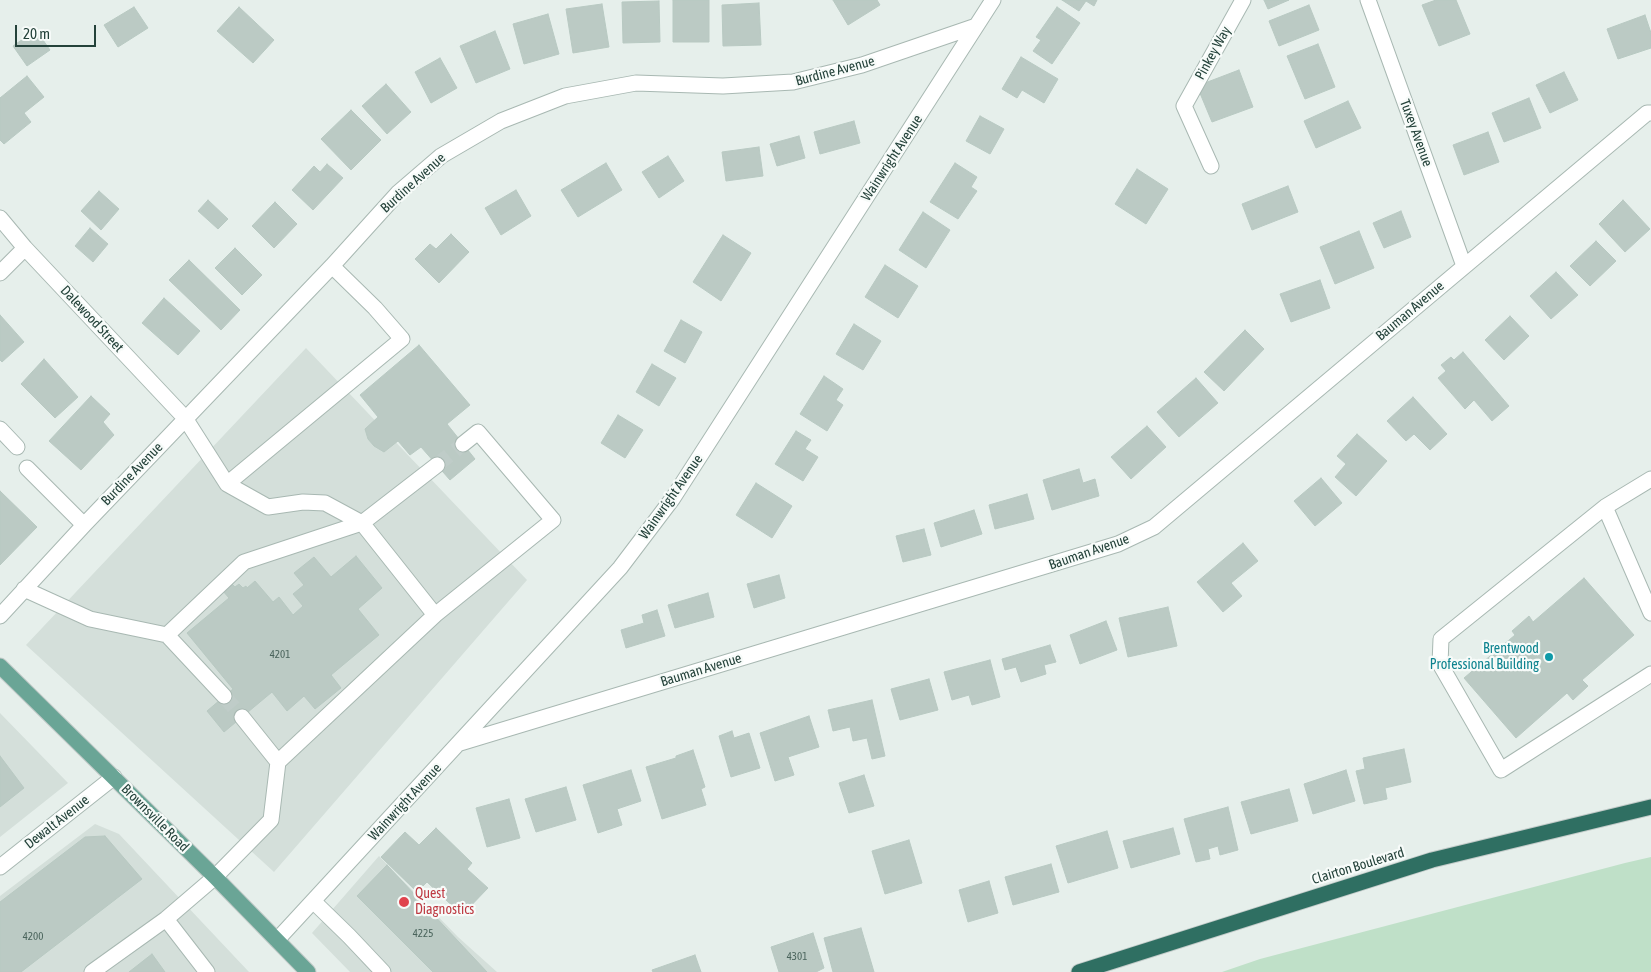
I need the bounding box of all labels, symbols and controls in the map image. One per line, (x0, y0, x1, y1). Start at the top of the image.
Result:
scale bar (18, 15, 99, 47)
street label: Pinkey Way (1192, 23, 1234, 83)
text: 20 m (23, 25, 50, 42)
street label: Burdine Avenue (794, 52, 876, 90)
street label: Tuxey Avenue (1396, 97, 1436, 169)
street label: Wainwright Avenue (858, 112, 926, 204)
street label: Burdine Avenue (377, 150, 449, 216)
street label: Bauman Avenue (1372, 278, 1448, 344)
street label: Dalewood Street (57, 282, 127, 356)
street label: Burdine Avenue (98, 439, 166, 509)
street label: Wainwright Avenue (636, 451, 706, 543)
street label: Bauman Avenue (1047, 530, 1131, 574)
place label: Brentwood Professional Building (1430, 641, 1539, 674)
house number: 4201 (270, 648, 290, 662)
street label: Bauman Avenue (658, 650, 744, 690)
marker: Brentwood Professional Building (1543, 651, 1555, 663)
street label: Wainwright Avenue (365, 760, 445, 844)
street label: Brownsville Road (118, 781, 192, 855)
street label: Dewalt Avenue (21, 792, 93, 852)
street label: Clairton Boulevard (1310, 844, 1406, 888)
place label: Quest Diagnostics (415, 886, 474, 919)
marker: Quest Diagnostics (397, 895, 411, 909)
house number: 4225 (413, 927, 433, 941)
house number: 4200 (23, 930, 43, 944)
house number: 4301 (787, 950, 807, 964)

